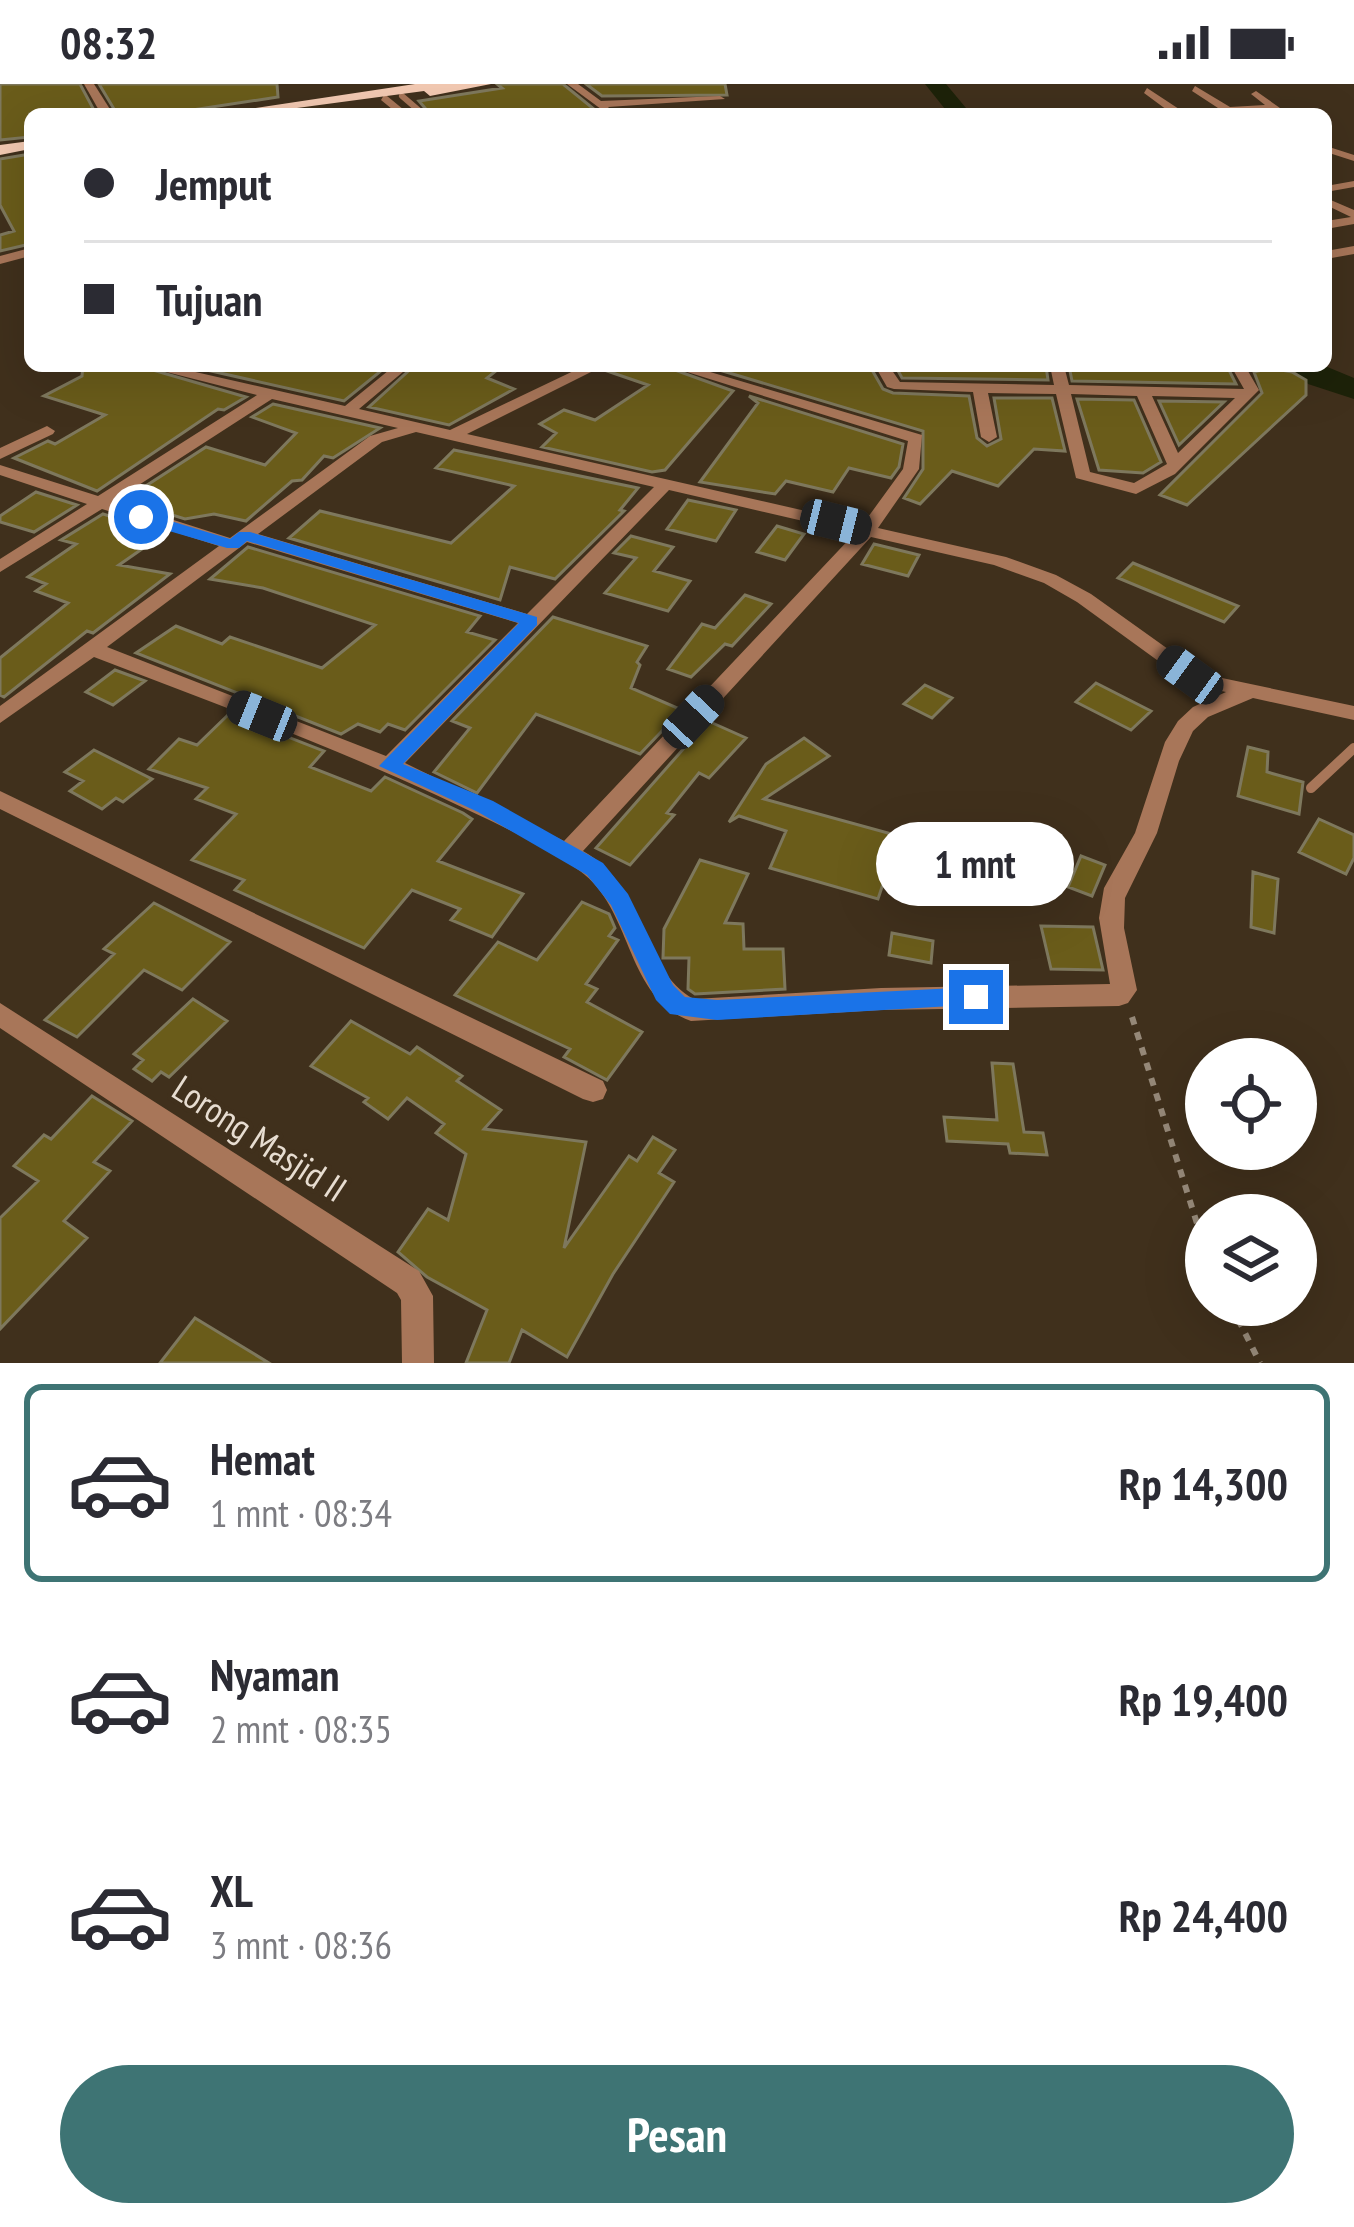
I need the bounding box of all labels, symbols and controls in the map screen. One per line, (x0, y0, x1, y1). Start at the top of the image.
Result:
text: 08:32 (60, 13, 157, 71)
text: Jemput (156, 154, 271, 212)
text: Tujuan (156, 270, 263, 328)
route start (114, 490, 168, 544)
car (797, 496, 875, 548)
car (1150, 639, 1230, 711)
car (655, 678, 731, 756)
car (222, 686, 302, 746)
callout: 1 mnt (877, 823, 1075, 907)
text: 1 mnt (934, 838, 1016, 889)
route end (949, 970, 1003, 1024)
map controls (1185, 1038, 1317, 1326)
button: locate (1185, 1038, 1317, 1170)
street label: Lorong Masjid II (164, 1064, 356, 1212)
button: layers (1185, 1194, 1317, 1326)
icon: car (66, 1429, 174, 1537)
text: Hemat (210, 1429, 315, 1487)
text: Rp 14,300 (1119, 1454, 1288, 1512)
text: 1 mnt · 08:34 (210, 1487, 392, 1538)
icon: car (66, 1645, 174, 1753)
text: Nyaman (210, 1645, 340, 1703)
text: Rp 19,400 (1119, 1670, 1288, 1728)
text: 2 mnt · 08:35 (210, 1703, 392, 1754)
icon: car (66, 1861, 174, 1969)
text: XL (210, 1861, 253, 1919)
text: Rp 24,400 (1119, 1886, 1288, 1944)
text: 3 mnt · 08:36 (210, 1919, 392, 1970)
button: Pesan (60, 2065, 1294, 2203)

